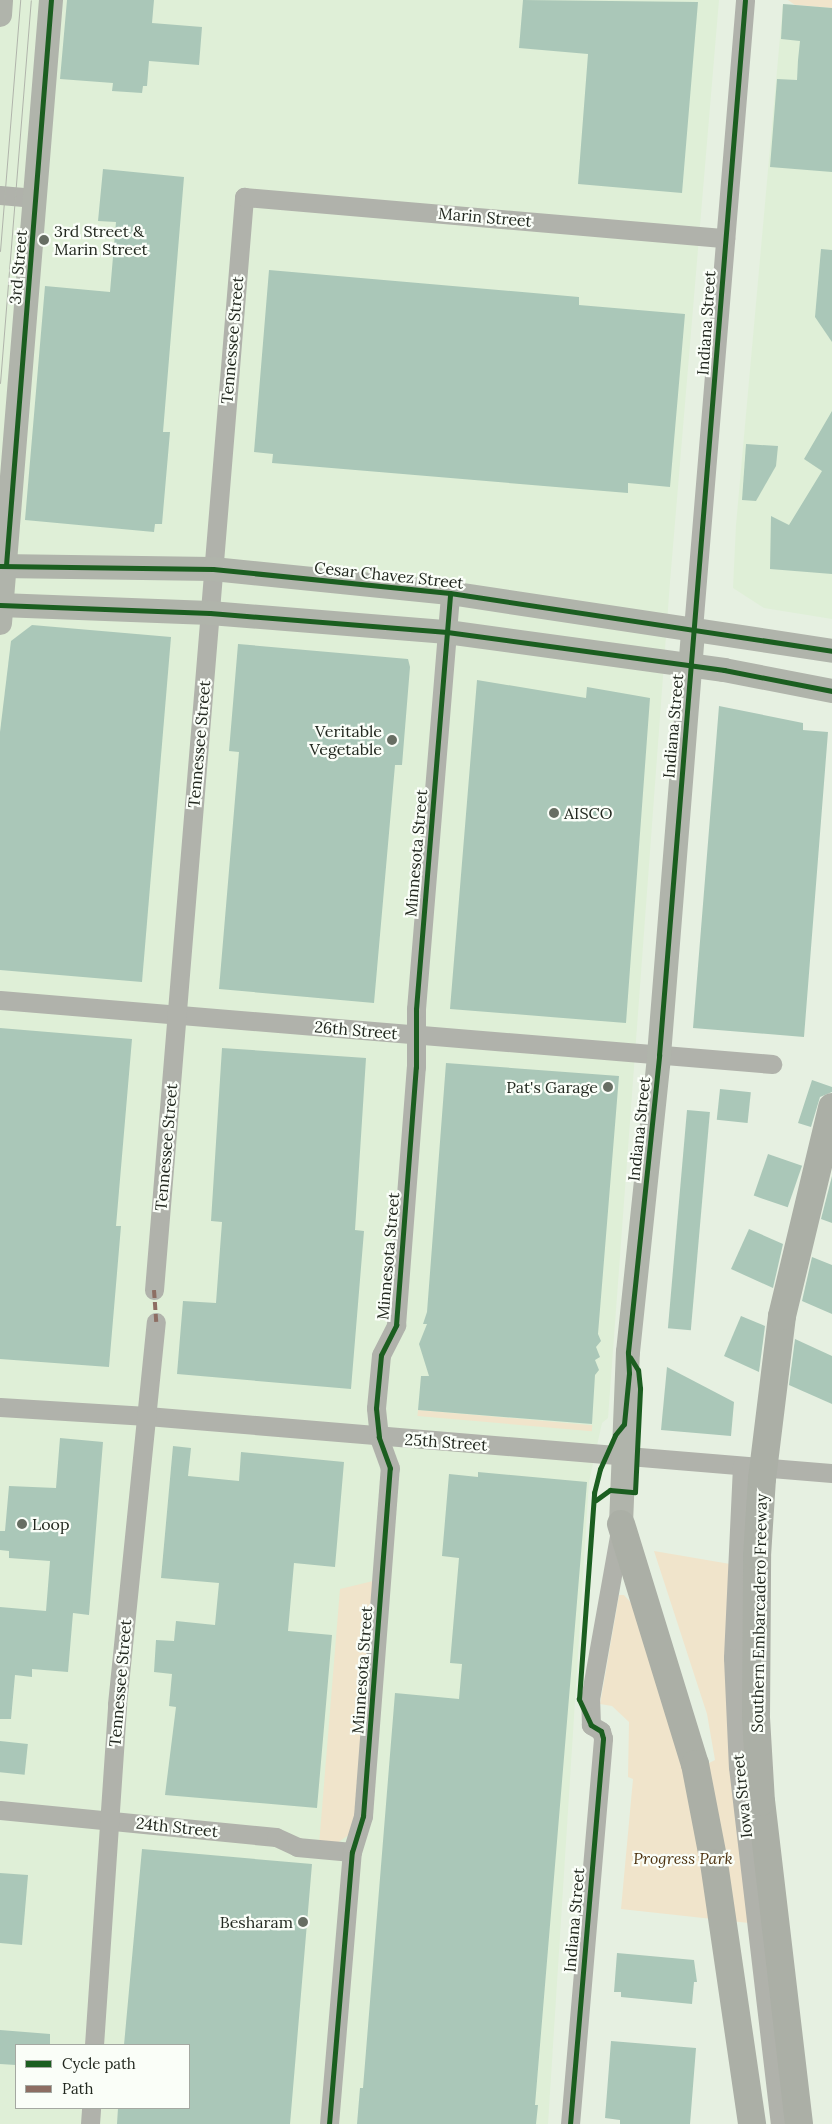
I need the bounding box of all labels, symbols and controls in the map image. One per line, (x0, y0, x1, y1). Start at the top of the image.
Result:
street label: Marin Street (438, 203, 532, 231)
place label: 3rd Street & Marin Street (54, 221, 148, 259)
street label: 3rd Street (5, 229, 31, 305)
marker: 3rd Street & Marin Street (38, 234, 50, 246)
street label: Indiana Street (693, 270, 719, 376)
street label: Tennessee Street (217, 275, 247, 405)
street label: Cesar Chavez Street (313, 558, 465, 592)
street label: Indiana Street (659, 673, 687, 779)
street label: Tennessee Street (184, 679, 214, 809)
place label: Veritable Vegetable (309, 721, 382, 759)
marker: Veritable Vegetable (386, 734, 398, 746)
street label: Minnesota Street (401, 788, 431, 918)
place label: AISCO (564, 803, 612, 823)
marker: AISCO (548, 807, 560, 819)
street label: 26th Street (314, 1017, 398, 1043)
street label: Indiana Street (624, 1076, 654, 1182)
place label: Pat's Garage (506, 1077, 598, 1097)
marker: Pat's Garage (602, 1081, 614, 1093)
street label: Tennessee Street (151, 1082, 181, 1212)
street label: Minnesota Street (373, 1191, 403, 1321)
street label: 25th Street (404, 1430, 488, 1454)
street label: Southern Embarcadero Freeway (747, 1493, 771, 1733)
place label: Loop (32, 1514, 70, 1534)
marker: Loop (16, 1518, 28, 1530)
street label: Minnesota Street (348, 1605, 376, 1735)
street label: Tennessee Street (105, 1618, 135, 1748)
street label: Iowa Street (728, 1753, 756, 1839)
street label: 24th Street (135, 1813, 219, 1841)
park label: Progress Park (633, 1848, 733, 1868)
street label: Indiana Street (560, 1867, 588, 1973)
place label: Besharam (220, 1912, 293, 1932)
marker: Besharam (297, 1916, 309, 1928)
legend (15, 2044, 190, 2109)
text: Cycle path (62, 2054, 136, 2073)
text: Path (62, 2079, 93, 2098)

